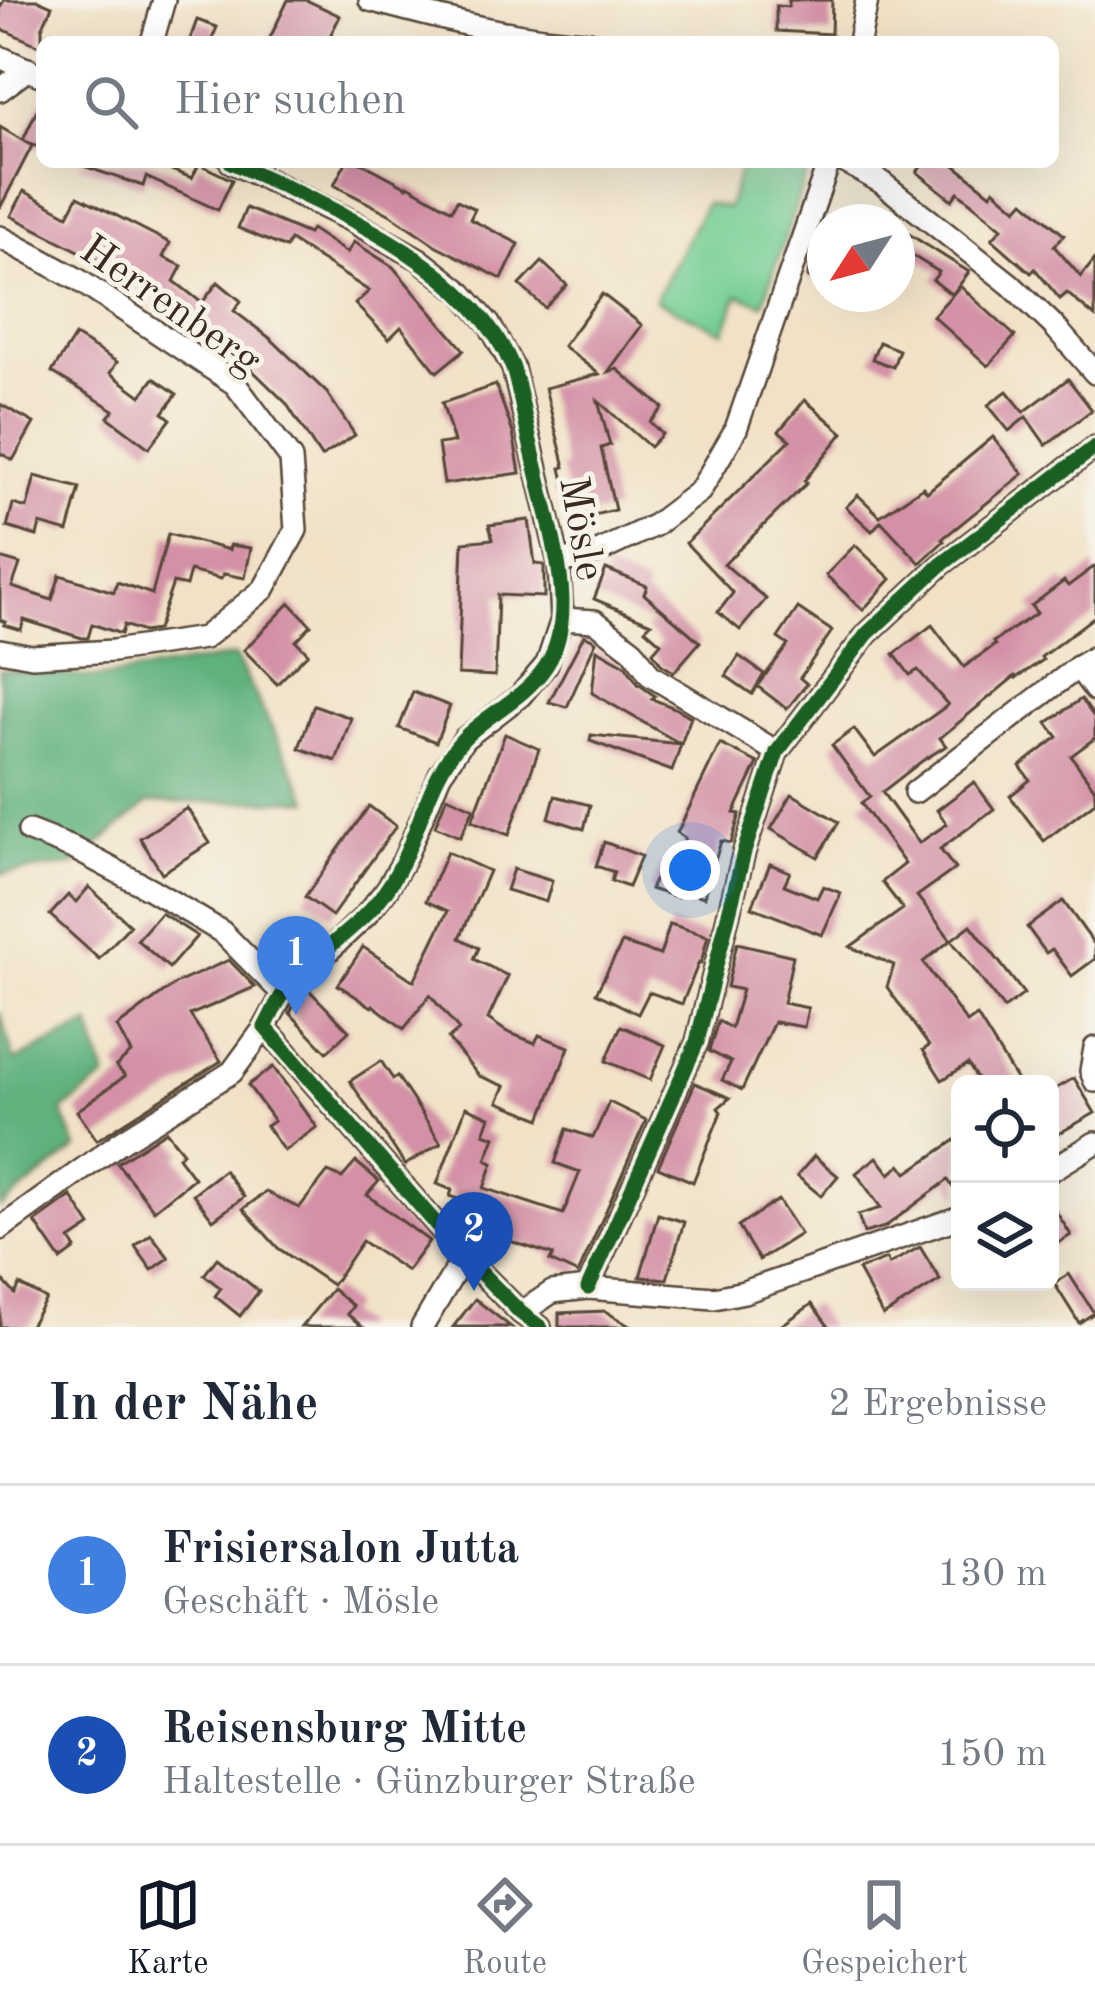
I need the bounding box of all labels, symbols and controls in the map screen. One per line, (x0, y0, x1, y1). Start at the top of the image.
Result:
search box (36, 36, 1059, 168)
icon: search (78, 69, 144, 135)
text: Hier suchen (174, 79, 406, 124)
north arrow (807, 204, 915, 312)
street label: Herrenberg (72, 229, 268, 384)
street label: Mösle (550, 473, 610, 584)
your location (660, 840, 720, 900)
pin: 1 (257, 916, 335, 1015)
map controls (951, 1075, 1059, 1291)
button: locate (951, 1075, 1059, 1183)
button: layers (951, 1183, 1059, 1291)
pin: 2 (435, 1192, 513, 1291)
text: In der Nähe (48, 1380, 319, 1431)
text: 2 Ergebnisse (828, 1385, 1047, 1424)
text: Frisiersalon Jutta (162, 1528, 519, 1573)
text: 1 (76, 1555, 98, 1594)
text: 130 m (937, 1555, 1047, 1594)
text: Geschäft · Mösle (162, 1583, 439, 1622)
text: Reisensburg Mitte (162, 1708, 527, 1753)
text: 2 (76, 1735, 98, 1774)
text: 150 m (937, 1735, 1047, 1774)
text: Haltestelle · Günzburger Straße (162, 1763, 696, 1802)
tab: Karte (127, 1872, 209, 1985)
tab: Route (463, 1872, 547, 1985)
tab: Gespeichert (801, 1872, 968, 1985)

